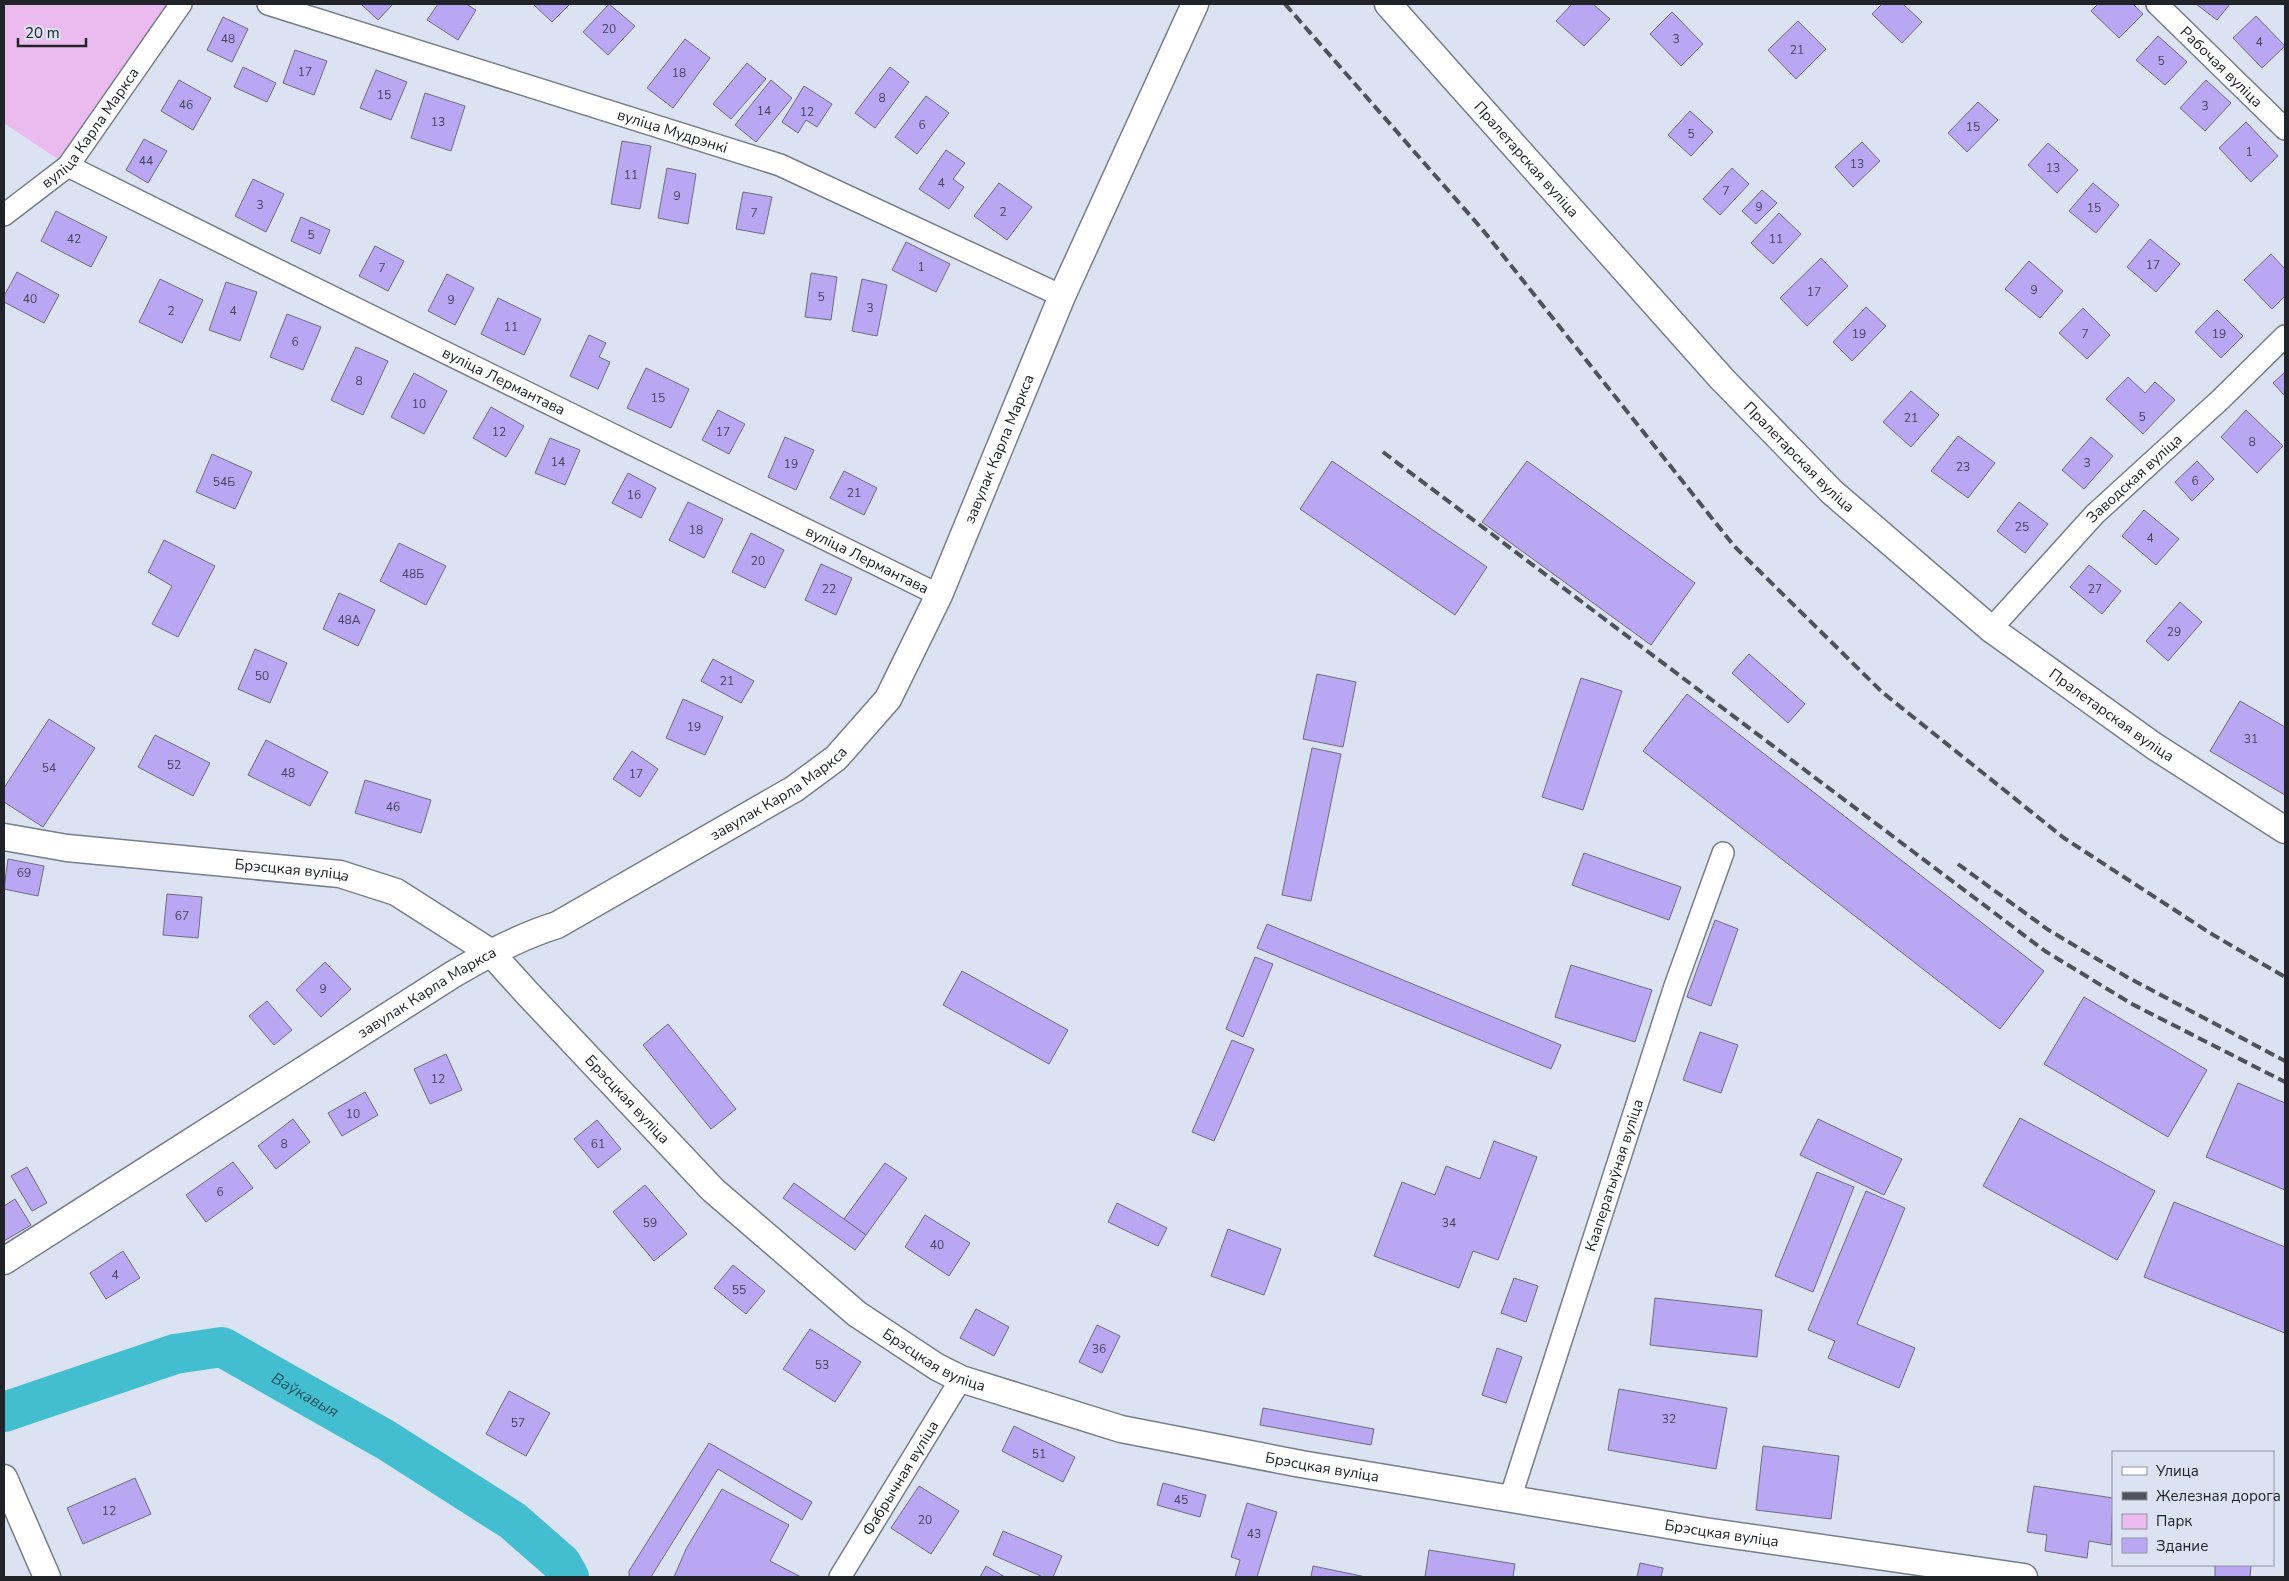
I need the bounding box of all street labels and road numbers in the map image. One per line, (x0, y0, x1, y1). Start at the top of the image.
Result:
street label: Рабочая вуліца (2176, 22, 2267, 112)
street label: вуліца Карла Маркса (37, 64, 144, 193)
street label: Пралетарская вуліца (1469, 97, 1583, 222)
street label: вуліца Мудрэнкі (615, 104, 730, 158)
street label: вуліца Лермантава (439, 342, 569, 420)
street label: завулак Карла Маркса (960, 371, 1039, 526)
street label: Пралетарская вуліца (1740, 397, 1859, 517)
street label: Заводская вуліца (2082, 429, 2186, 527)
street label: вуліца Лермантава (802, 521, 932, 598)
street label: Пралетарская вуліца (2045, 664, 2178, 766)
street label: завулак Карла Маркса (707, 742, 852, 845)
street label: Брэсцкая вуліца (234, 854, 352, 886)
street label: завулак Карла Маркса (354, 942, 500, 1043)
street label: Брэсцкая вуліца (581, 1051, 674, 1148)
street label: Кааператыўная вуліца (1580, 1097, 1648, 1254)
street label: Брэсцкая вуліца (879, 1324, 988, 1396)
street label: Фабрычная вуліца (858, 1417, 943, 1539)
street label: Брэсцкая вуліца (1264, 1447, 1381, 1487)
street label: Брэсцкая вуліца (1663, 1515, 1780, 1552)

